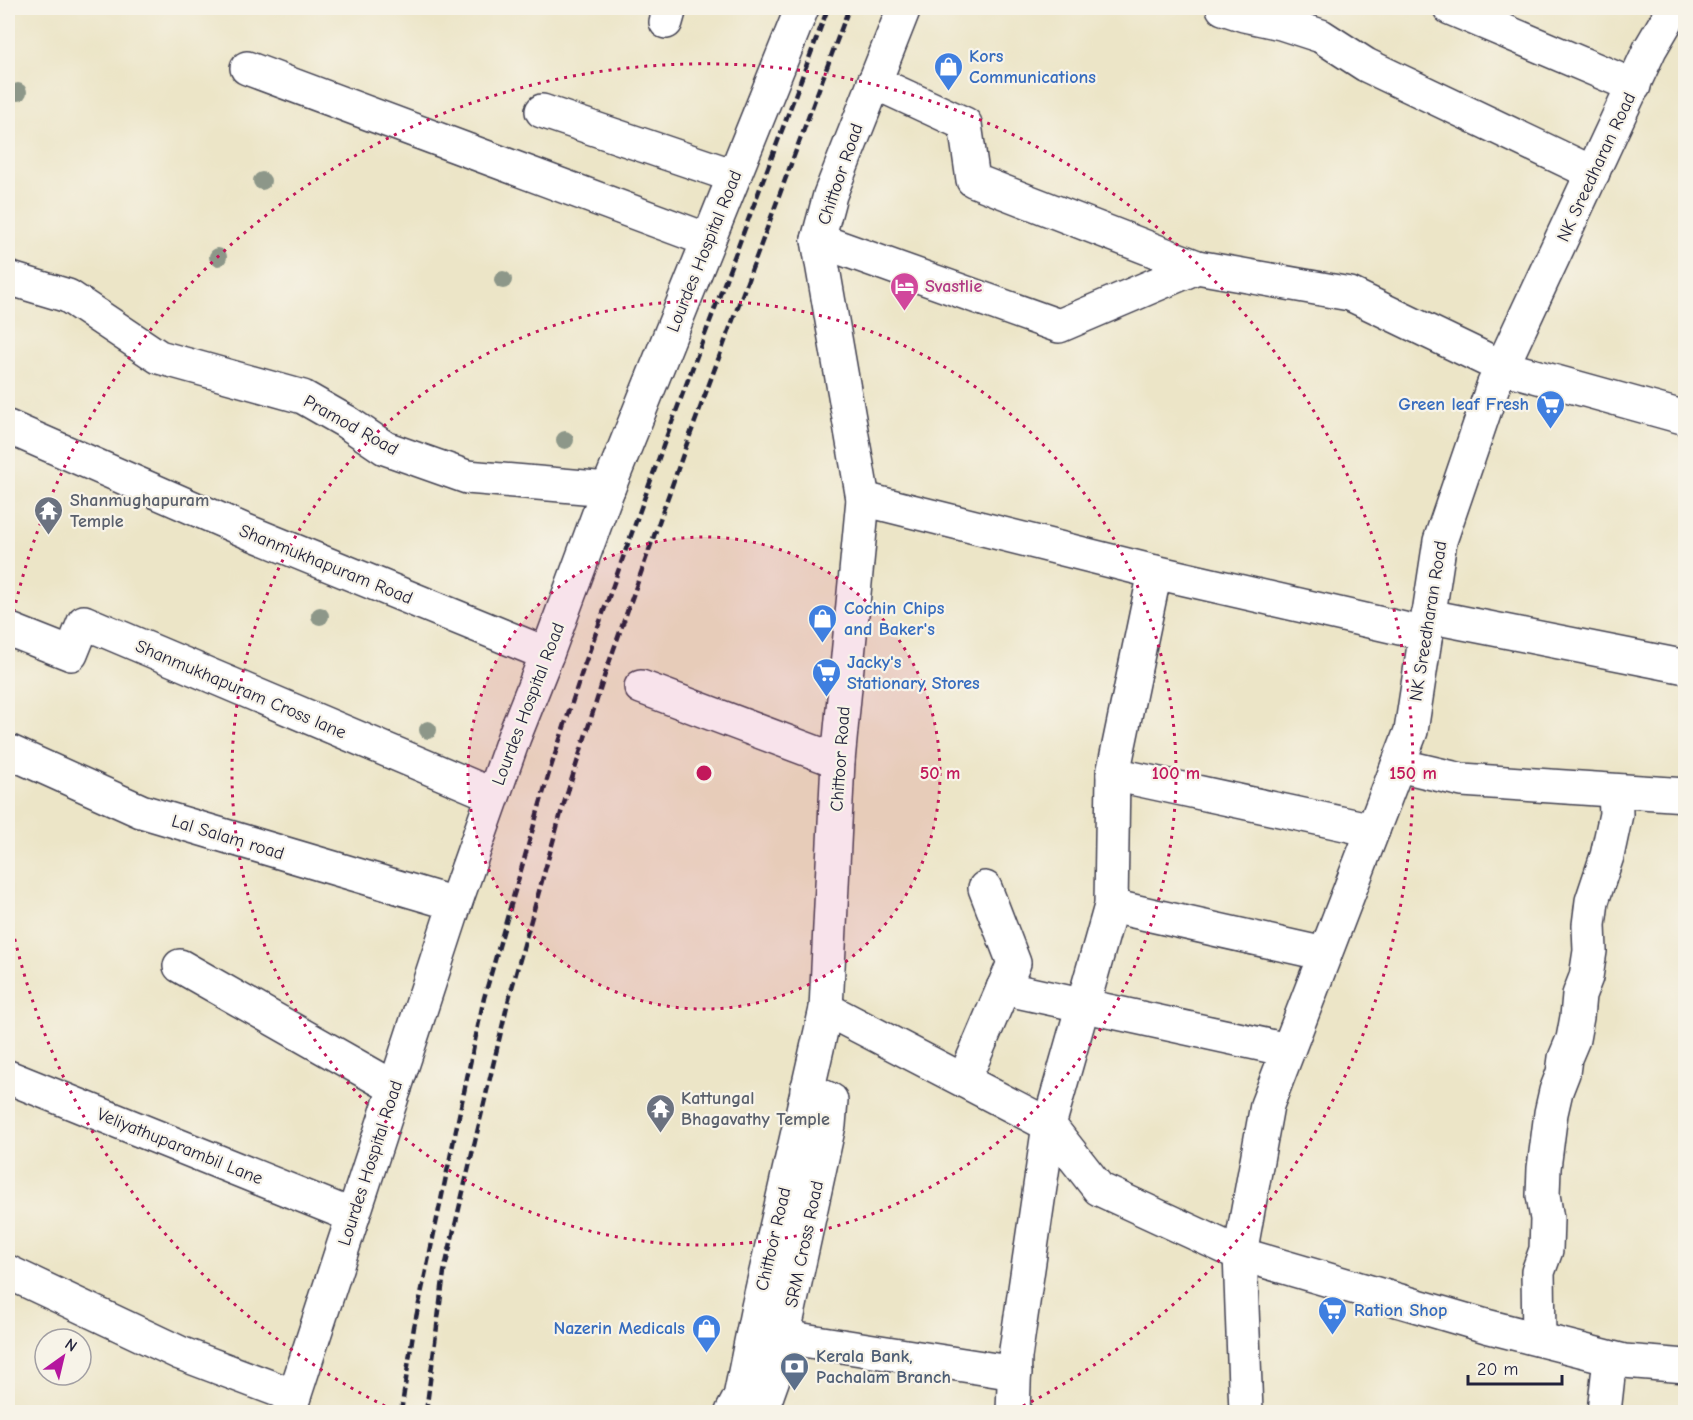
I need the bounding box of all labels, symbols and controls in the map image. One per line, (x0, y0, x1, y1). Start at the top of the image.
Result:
place label: Kors Communications (969, 46, 1096, 88)
shop icon: Kors Communications (932, 50, 964, 92)
street label: NK Sreedharan Road (1553, 89, 1640, 245)
street label: Chittoor Road (813, 121, 868, 228)
street label: Lourdes Hospital Road (662, 167, 746, 335)
hotel icon: Svastlie (888, 270, 920, 312)
place label: Svastlie (925, 276, 982, 297)
supermarket icon: Green leaf Fresh (1534, 388, 1566, 430)
street label: Pramod Road (300, 391, 402, 460)
place label: Green leaf Fresh (1398, 394, 1529, 415)
place label: Shanmughapuram Temple (70, 490, 209, 532)
temple icon: Shanmughapuram Temple (33, 494, 65, 536)
street label: Shanmukhapuram Road (236, 520, 416, 609)
street label: NK Sreedharan Road (1405, 539, 1452, 703)
place label: Cochin Chips and Baker's (844, 598, 945, 640)
shop icon: Cochin Chips and Baker's (807, 602, 839, 644)
street label: Lourdes Hospital Road (488, 620, 569, 788)
street label: Shanmukhapuram Cross lane (132, 635, 349, 743)
place label: Jacky's Stationary Stores (847, 652, 980, 694)
supermarket icon: Jacky's Stationary Stores (810, 656, 842, 698)
street label: Chittoor Road (826, 706, 855, 812)
centre of rings (694, 763, 714, 783)
text: 50 m (920, 763, 960, 784)
text: 100 m (1152, 763, 1200, 784)
text: 150 m (1389, 763, 1437, 784)
street label: Lal Salam road (169, 810, 287, 865)
street label: Lourdes Hospital Road (334, 1078, 407, 1248)
place label: Kattungal Bhagavathy Temple (681, 1088, 830, 1130)
temple icon: Kattungal Bhagavathy Temple (644, 1092, 676, 1134)
street label: Veliyathuparambil Lane (94, 1104, 266, 1189)
street label: SRM Cross Road (781, 1179, 828, 1309)
street label: Chittoor Road (751, 1185, 796, 1293)
supermarket icon: Ration Shop (1317, 1294, 1349, 1336)
place label: Ration Shop (1354, 1300, 1447, 1321)
shop icon: Nazerin Medicals (690, 1312, 722, 1354)
place label: Nazerin Medicals (553, 1318, 685, 1339)
north arrow (33, 1327, 93, 1387)
text: N (61, 1335, 80, 1356)
place label: Kerala Bank, Pachalam Branch (816, 1346, 951, 1388)
scale bar (1468, 1348, 1562, 1386)
bank icon: Kerala Bank, Pachalam Branch (779, 1350, 811, 1392)
text: 20 m (1477, 1359, 1518, 1380)

